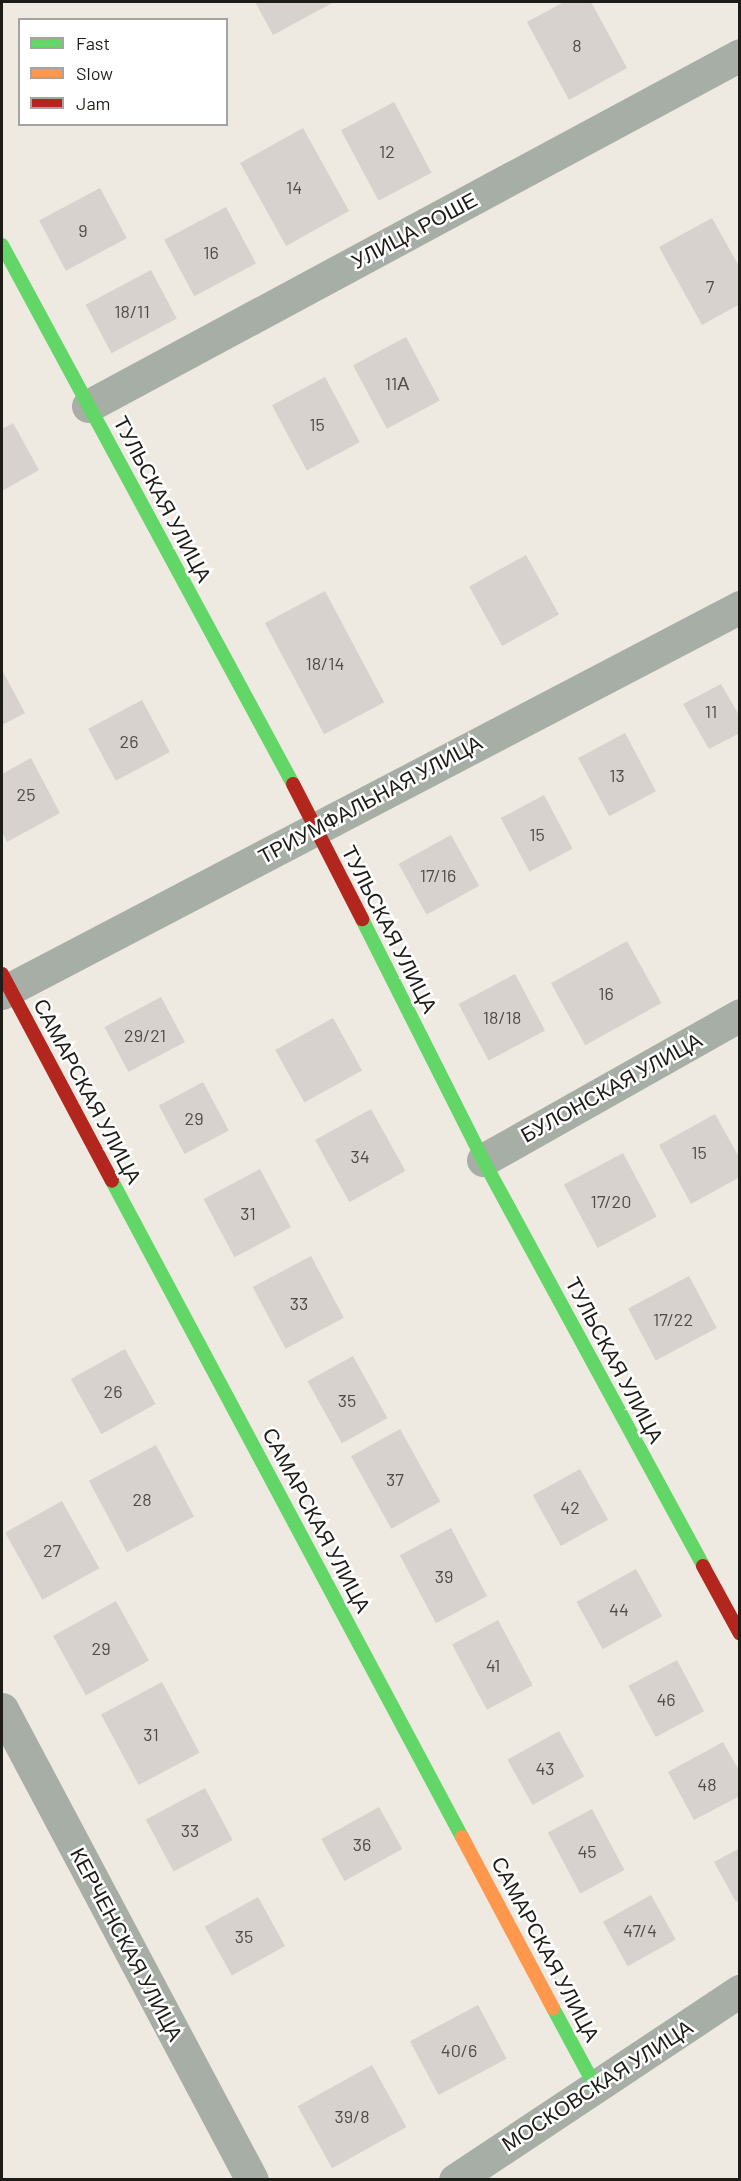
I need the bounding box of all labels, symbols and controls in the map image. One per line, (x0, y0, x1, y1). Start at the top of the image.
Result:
legend (18, 18, 228, 126)
text: Fast (76, 32, 110, 54)
house number: 8 (572, 34, 582, 56)
text: Slow (76, 62, 113, 84)
text: Jam (76, 92, 110, 114)
house number: 12 (379, 140, 395, 162)
house number: 14 (286, 176, 302, 198)
street label: УЛИЦА РОШЕ (347, 186, 481, 274)
house number: 9 (78, 219, 88, 241)
house number: 16 (203, 241, 219, 263)
house number: 7 (706, 275, 714, 297)
house number: 18/11 (114, 300, 150, 322)
house number: 11А (385, 372, 409, 394)
street label: ТУЛЬСКАЯ УЛИЦА (109, 412, 217, 586)
house number: 15 (309, 413, 325, 435)
house number: 18/14 (305, 652, 345, 674)
house number: 11 (705, 700, 717, 722)
street label: ТРИУМФАЛЬНАЯ УЛИЦА (254, 729, 486, 869)
house number: 26 (120, 730, 138, 752)
house number: 13 (609, 764, 625, 786)
house number: 25 (17, 783, 35, 805)
house number: 15 (529, 823, 545, 845)
street label: ТУЛЬСКАЯ УЛИЦА (337, 841, 443, 1017)
house number: 17/16 (420, 864, 456, 886)
house number: 16 (598, 982, 614, 1004)
street label: САМАРСКАЯ УЛИЦА (29, 994, 147, 1188)
house number: 18/18 (483, 1006, 521, 1028)
house number: 29/21 (124, 1024, 166, 1046)
street label: БУЛОНСКАЯ УЛИЦА (516, 1027, 706, 1147)
house number: 29 (184, 1107, 204, 1129)
house number: 15 (691, 1141, 707, 1163)
house number: 34 (350, 1145, 370, 1167)
house number: 17/20 (591, 1190, 631, 1212)
house number: 31 (240, 1202, 256, 1224)
street label: ТУЛЬСКАЯ УЛИЦА (561, 1273, 669, 1447)
house number: 33 (290, 1292, 308, 1314)
house number: 17/22 (653, 1308, 693, 1330)
house number: 26 (104, 1380, 122, 1402)
house number: 35 (338, 1389, 356, 1411)
street label: САМАРСКАЯ УЛИЦА (258, 1423, 376, 1617)
house number: 37 (386, 1468, 404, 1490)
house number: 28 (132, 1488, 152, 1510)
house number: 42 (560, 1496, 580, 1518)
house number: 27 (43, 1539, 61, 1561)
house number: 39 (435, 1565, 453, 1587)
house number: 44 (609, 1598, 629, 1620)
house number: 29 (91, 1637, 111, 1659)
house number: 41 (486, 1654, 500, 1676)
house number: 46 (656, 1688, 676, 1710)
house number: 31 (143, 1723, 159, 1745)
house number: 43 (535, 1757, 555, 1779)
house number: 48 (697, 1773, 717, 1795)
house number: 33 (181, 1819, 199, 1841)
house number: 36 (353, 1833, 371, 1855)
house number: 45 (577, 1840, 597, 1862)
street label: КЕРЧЕНСКАЯ УЛИЦА (65, 1843, 189, 2045)
street label: САМАРСКАЯ УЛИЦА (487, 1852, 605, 2046)
house number: 47/4 (623, 1919, 657, 1941)
house number: 35 (235, 1925, 253, 1947)
street label: МОСКОВСКАЯ УЛИЦА (497, 2014, 697, 2156)
house number: 40/6 (441, 2039, 477, 2061)
house number: 39/8 (334, 2105, 370, 2127)

